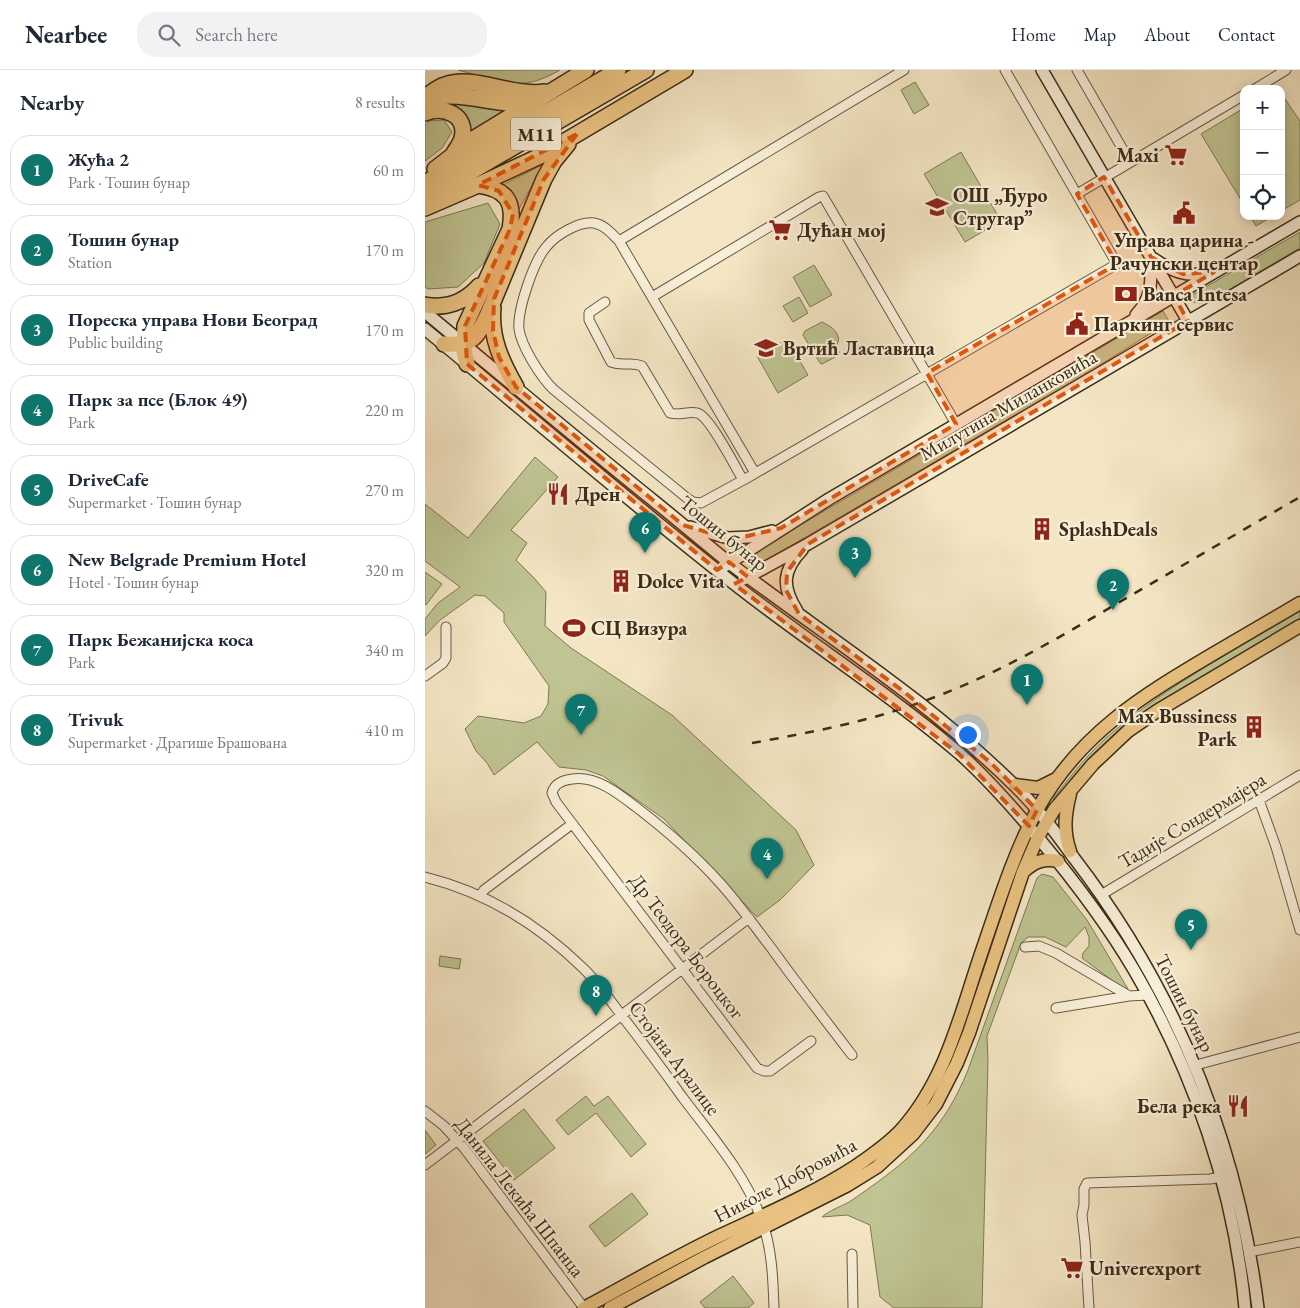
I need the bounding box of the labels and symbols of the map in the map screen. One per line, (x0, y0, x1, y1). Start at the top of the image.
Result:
road number: M11 (511, 118, 561, 150)
place label: Maxi (1116, 142, 1159, 168)
supermarket icon: Maxi (1163, 142, 1189, 168)
place label: ОШ „Ђуро Стругар” (953, 182, 1048, 231)
school or university icon: ОШ „Ђуро Стругар” (924, 194, 950, 220)
public building icon: Управа царина - Рачунски центар (1171, 200, 1197, 226)
supermarket icon: Дућан мој (767, 217, 793, 243)
place label: Дућан мој (797, 217, 886, 243)
place label: Управа царина - Рачунски центар (1110, 227, 1258, 276)
bank icon: Banca Intesa (1113, 281, 1139, 307)
place label: Banca Intesa (1143, 281, 1247, 307)
public building icon: Паркинг сервис (1064, 311, 1090, 337)
place label: Паркинг сервис (1094, 311, 1234, 337)
school or university icon: Вртић Ластавица (753, 335, 779, 361)
place label: Вртић Ластавица (783, 335, 935, 361)
street label: Милутина Миланковића (914, 343, 1102, 467)
restaurant icon: Дрен (545, 481, 571, 507)
place label: Дрен (575, 481, 621, 507)
street label: Тошин бунар (674, 489, 774, 577)
pin: 6 (629, 512, 661, 553)
building icon: SplashDeals (1029, 516, 1055, 542)
place label: SplashDeals (1059, 516, 1158, 542)
pin: 3 (839, 537, 871, 578)
building icon: Dolce Vita (608, 568, 634, 594)
place label: Dolce Vita (637, 568, 725, 594)
pin: 2 (1097, 569, 1129, 610)
sports icon: СЦ Визура (561, 615, 587, 641)
place label: СЦ Визура (591, 615, 687, 641)
pin: 1 (1011, 664, 1043, 705)
pin: 7 (565, 694, 597, 735)
place label: Max Bussiness Park (1118, 703, 1238, 752)
building icon: Max Bussiness Park (1241, 714, 1267, 740)
your location (955, 722, 981, 748)
street label: Тадије Сондермајера (1114, 766, 1270, 874)
pin: 4 (751, 838, 783, 879)
street label: Др Теодора Бороцког (624, 868, 750, 1024)
pin: 5 (1175, 909, 1207, 950)
street label: Тошин бунар (1149, 950, 1221, 1056)
pin: 8 (580, 975, 612, 1016)
street label: Стојана Аралице (623, 995, 727, 1121)
place label: Бела река (1137, 1093, 1221, 1119)
restaurant icon: Бела река (1225, 1093, 1251, 1119)
street label: Данила Лекића Шпанца (449, 1112, 591, 1282)
street label: Николе Добровића (709, 1131, 861, 1229)
supermarket icon: Univerexport (1059, 1255, 1085, 1281)
place label: Univerexport (1089, 1255, 1202, 1281)

